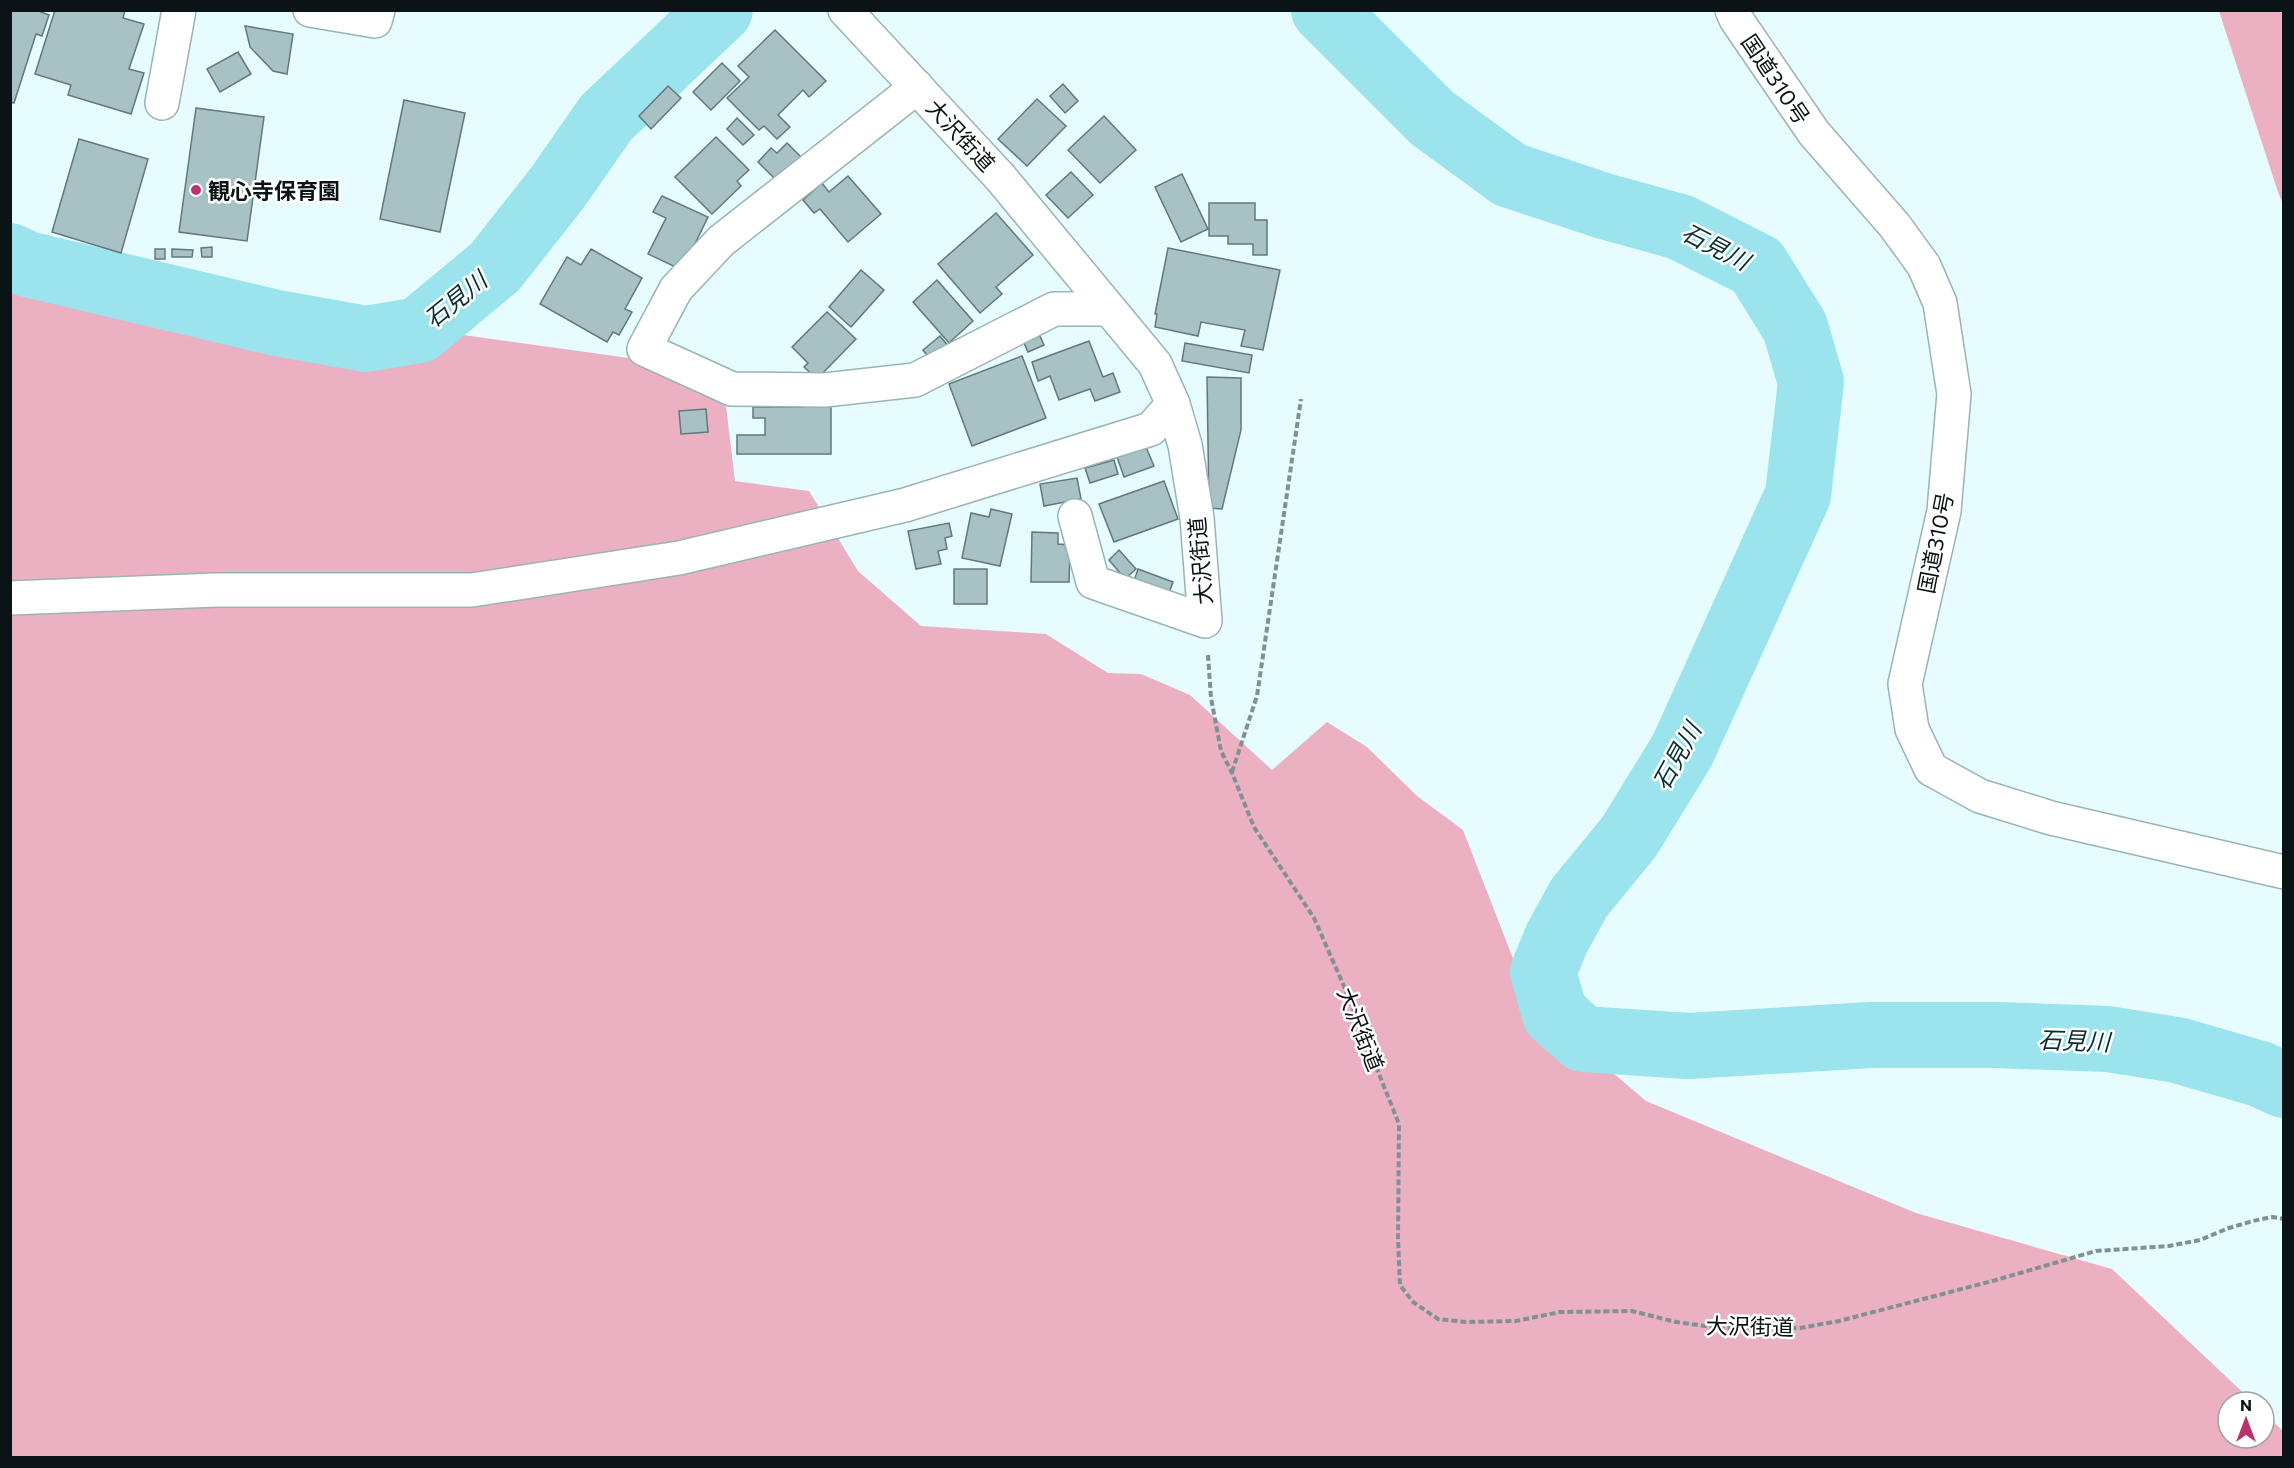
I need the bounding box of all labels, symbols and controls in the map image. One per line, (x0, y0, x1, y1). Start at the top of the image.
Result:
street label: 国道310号 (1736, 29, 1816, 129)
street label: 大沢街道 (921, 94, 1001, 176)
place label: 観心寺保育園 (208, 177, 340, 204)
marker: 観心寺保育園 (189, 183, 203, 197)
water label: 石見川 (1677, 217, 1757, 277)
water label: 石見川 (418, 263, 494, 333)
street label: 国道310号 (1912, 490, 1958, 596)
street label: 大沢街道 (1183, 516, 1217, 606)
water label: 石見川 (1646, 715, 1708, 795)
street label: 大沢街道 (1332, 983, 1390, 1075)
water label: 石見川 (2038, 1024, 2113, 1056)
street label: 大沢街道 (1706, 1312, 1794, 1340)
north arrow (2216, 1390, 2276, 1450)
text: N (2240, 1395, 2252, 1414)

